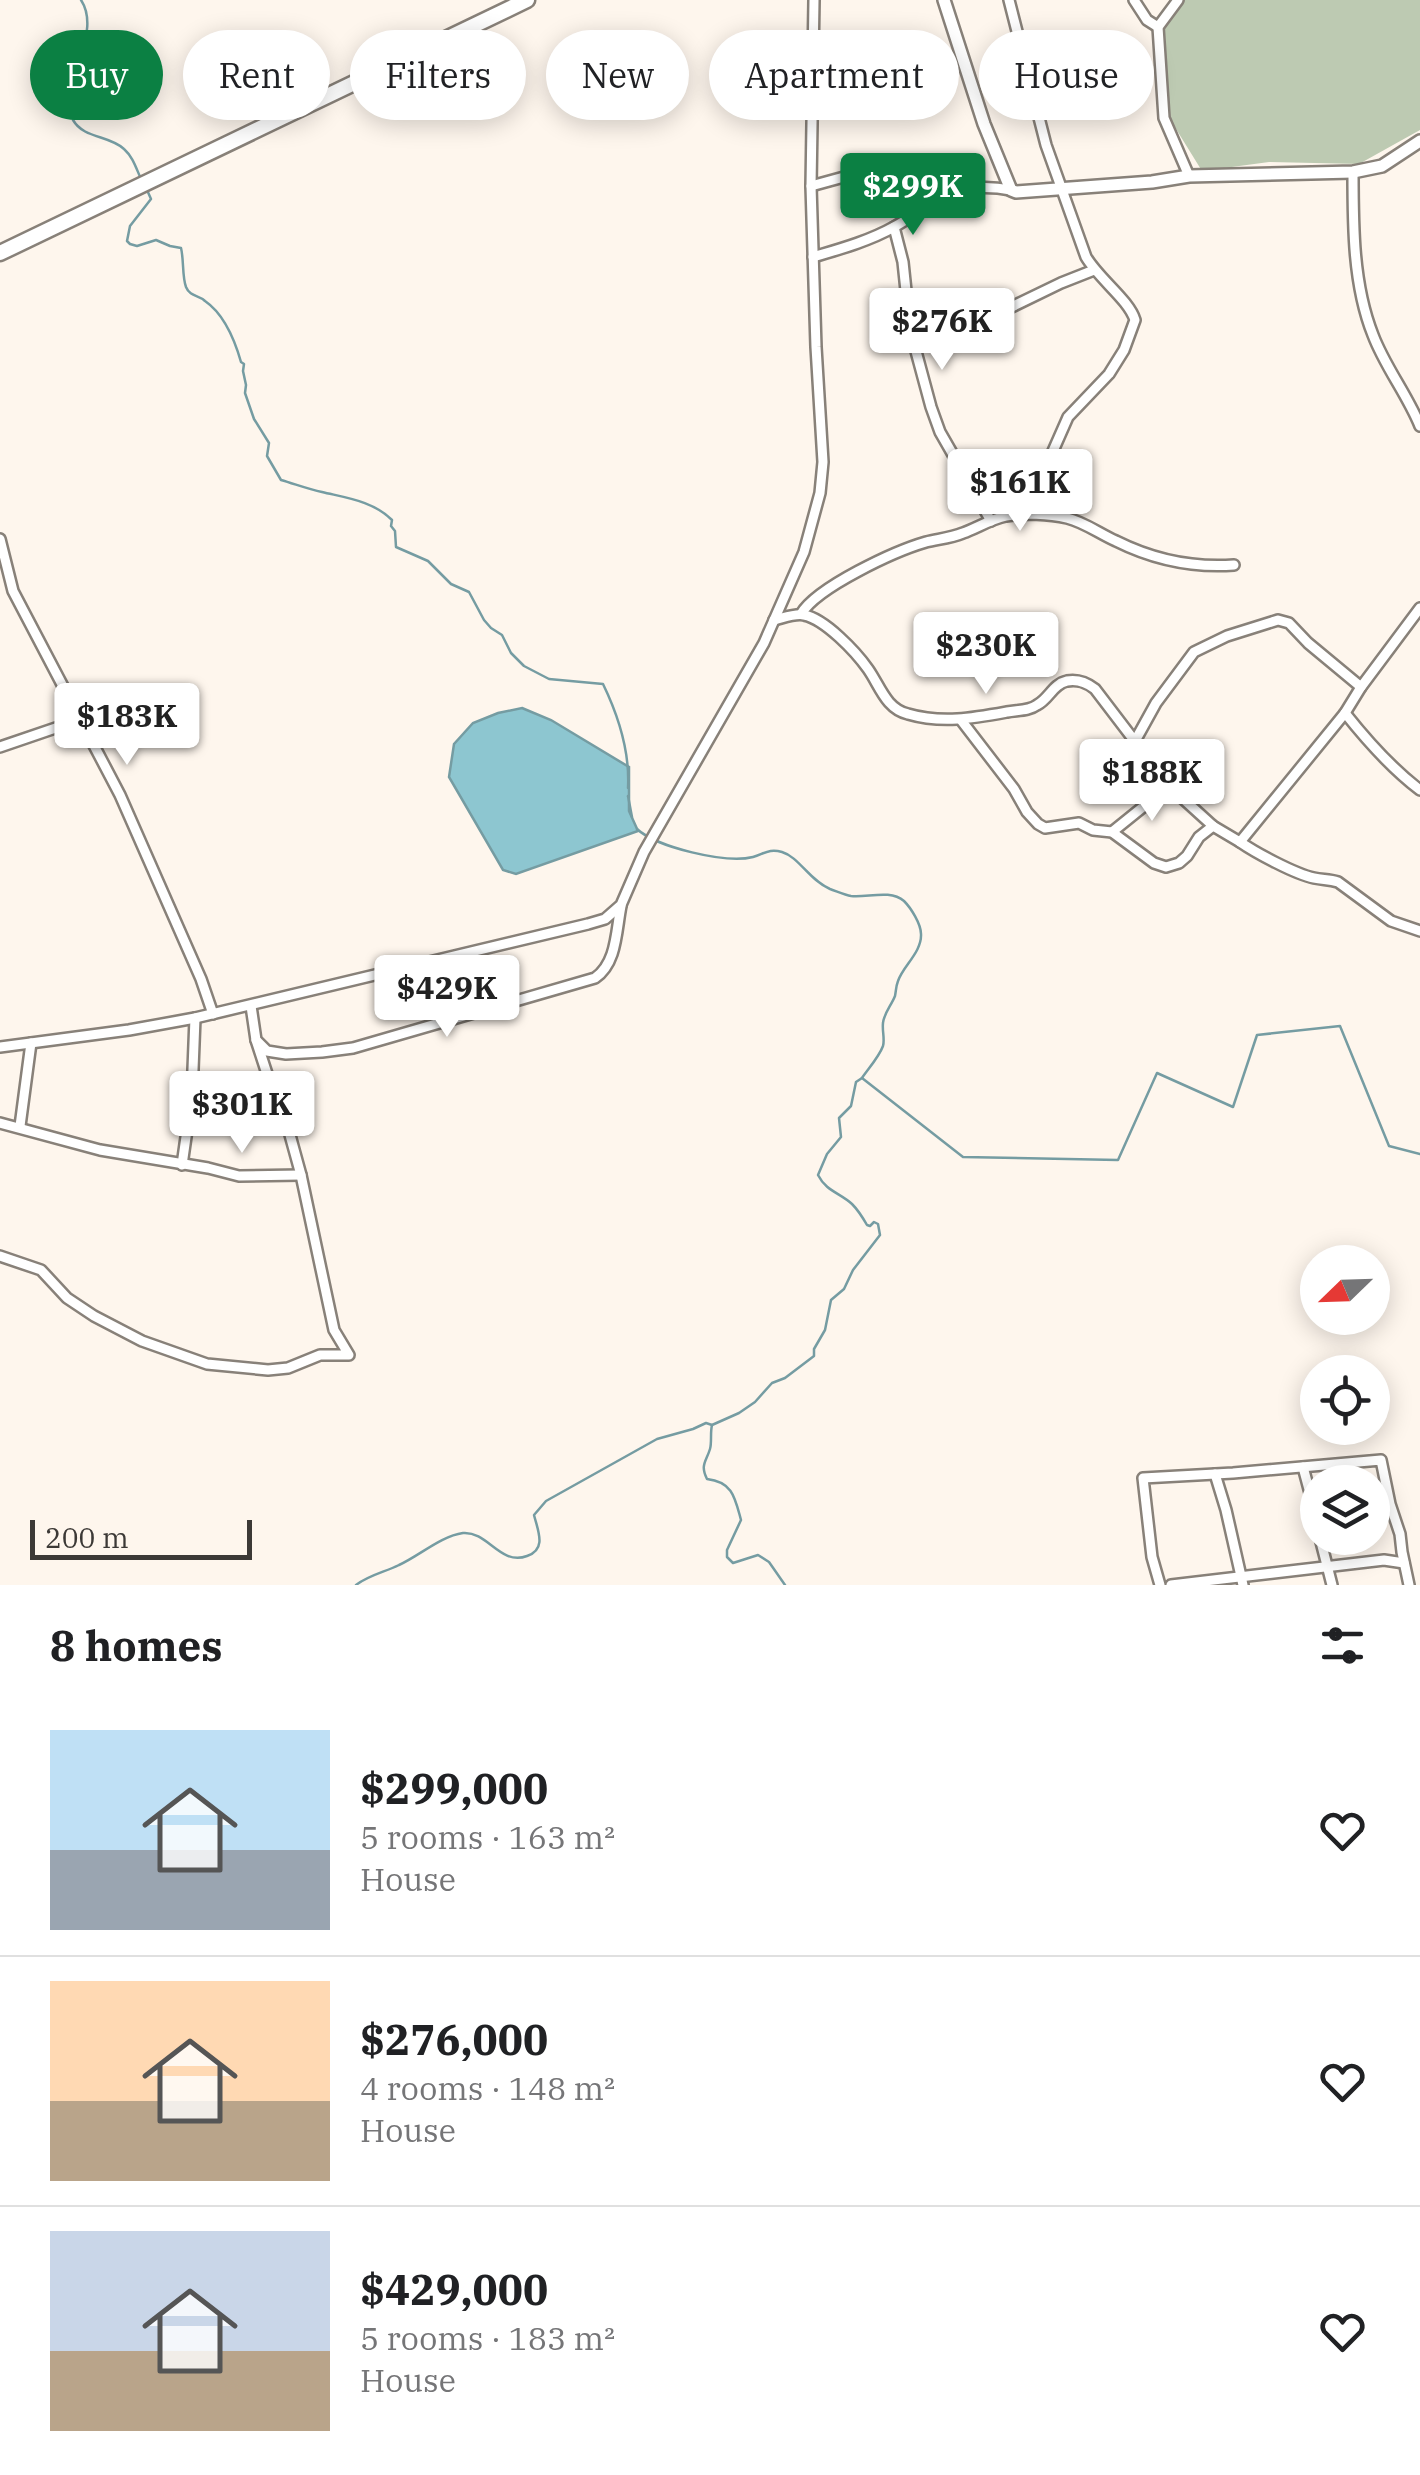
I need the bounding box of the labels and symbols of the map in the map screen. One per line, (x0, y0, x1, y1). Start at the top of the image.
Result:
pin: $299K (843, 153, 983, 238)
pin: $276K (872, 288, 1012, 373)
pin: $161K (950, 449, 1090, 534)
pin: $230K (916, 612, 1056, 697)
pin: $183K (57, 683, 197, 768)
pin: $188K (1082, 739, 1222, 824)
pin: $429K (377, 955, 517, 1040)
pin: $301K (172, 1071, 312, 1156)
north arrow (1300, 1245, 1390, 1335)
scale bar (30, 1515, 252, 1560)

